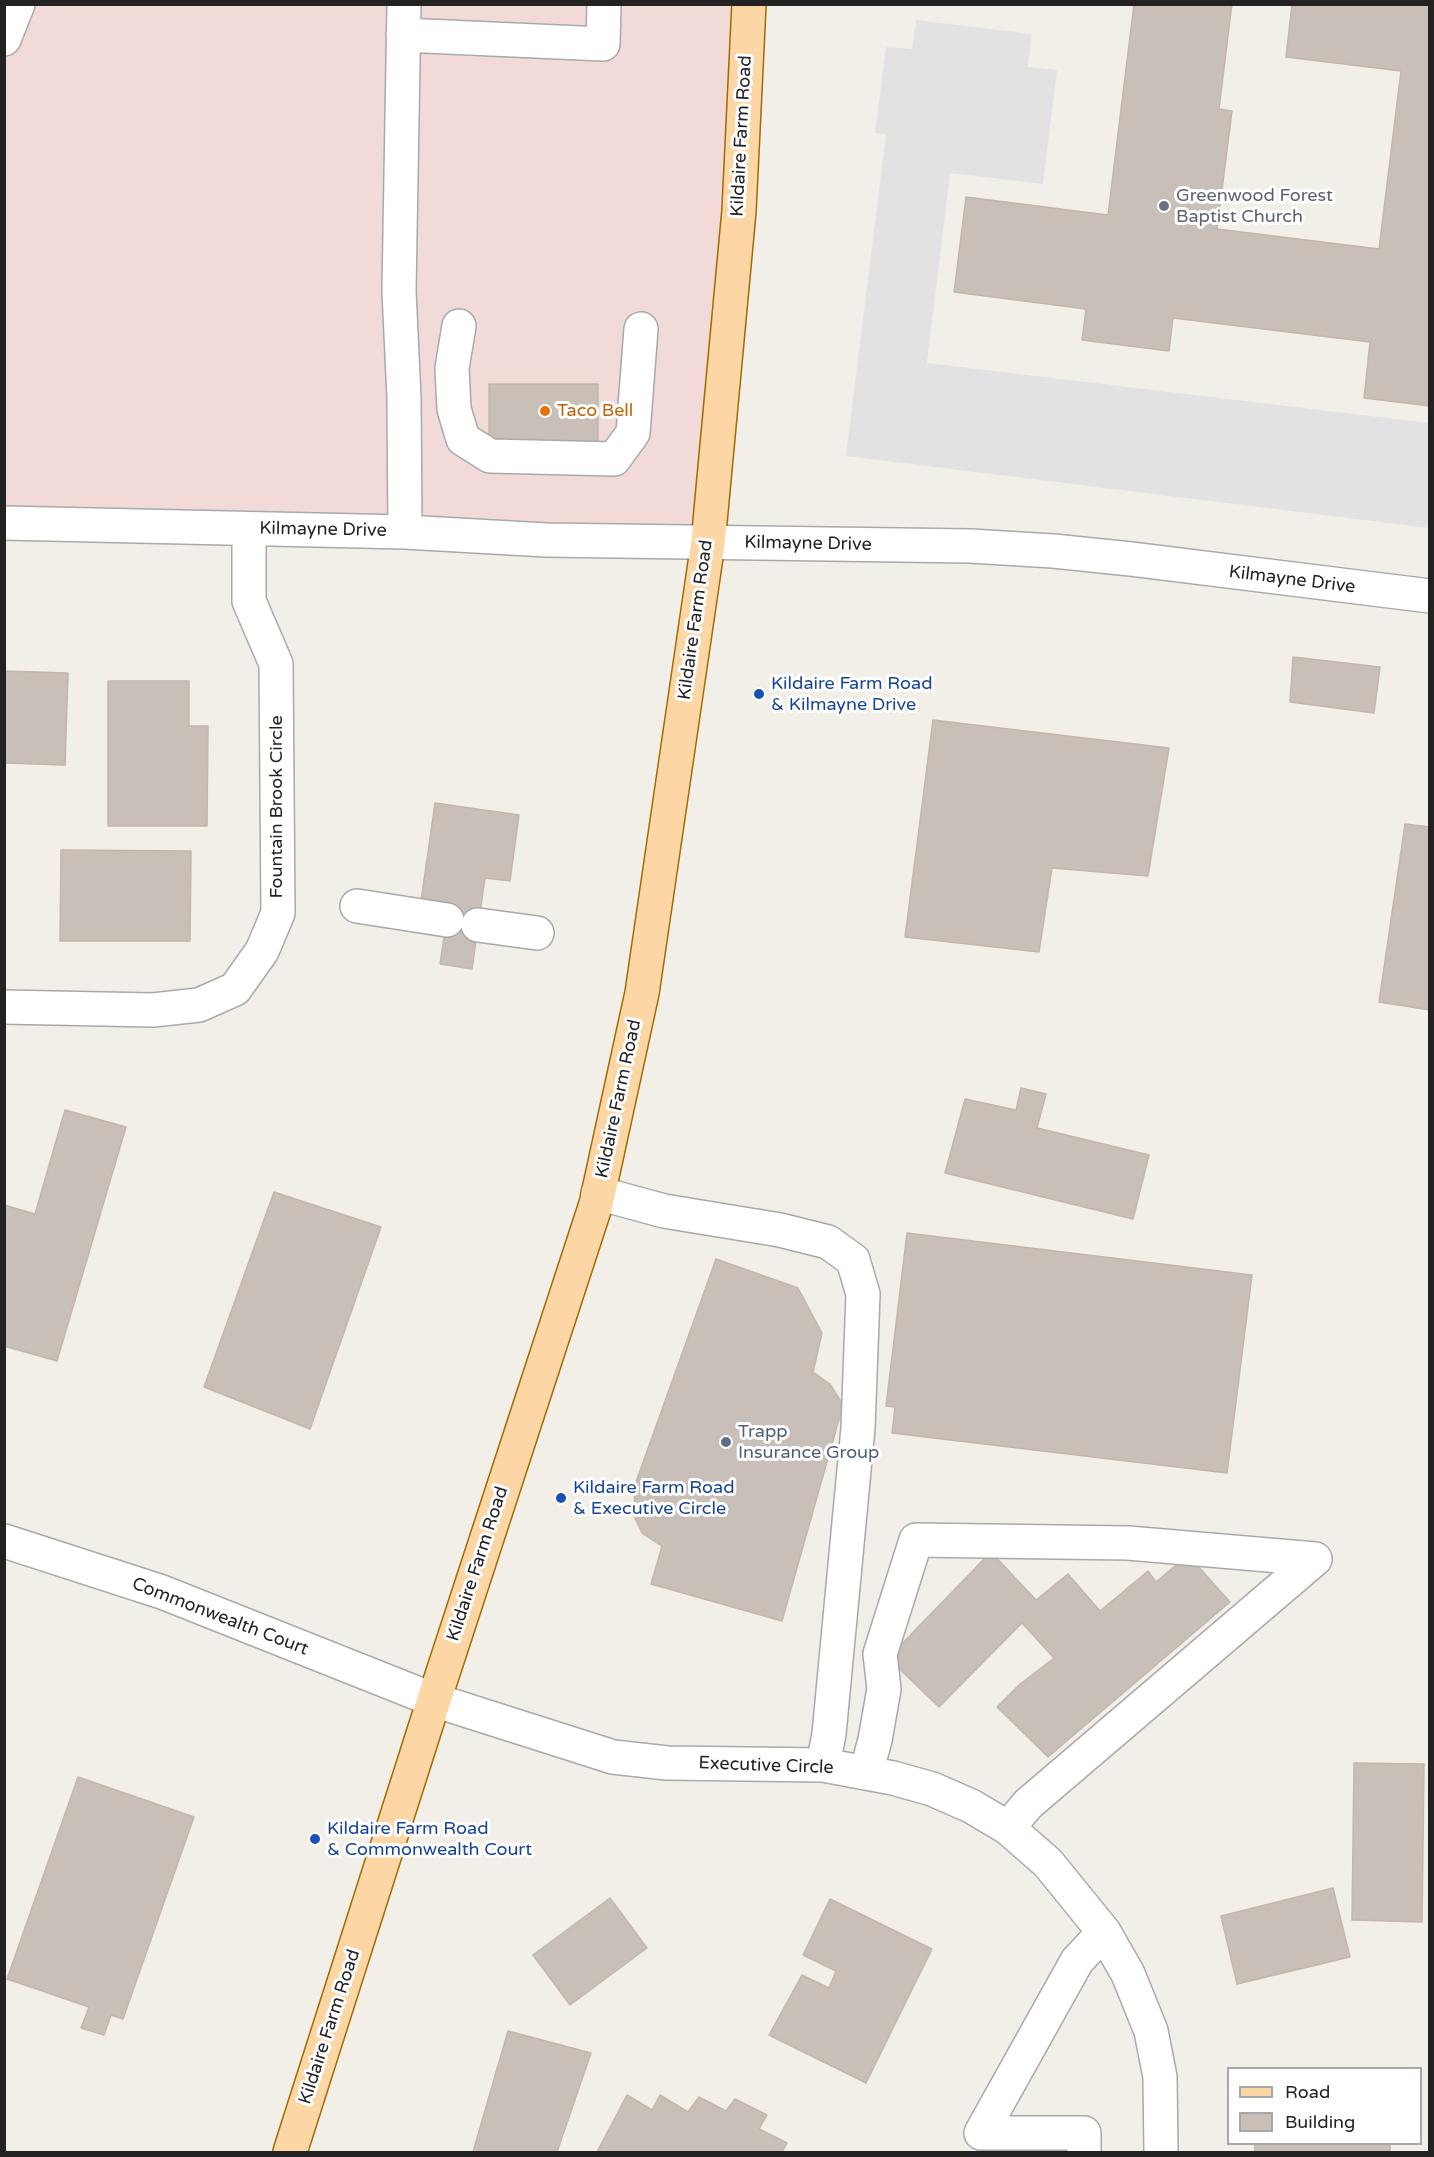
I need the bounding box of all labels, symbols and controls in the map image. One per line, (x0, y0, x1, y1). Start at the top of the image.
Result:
street label: Kildaire Farm Road (727, 55, 757, 217)
place label: Greenwood Forest Baptist Church (1176, 185, 1333, 228)
marker: Greenwood Forest Baptist Church (1157, 199, 1171, 213)
place label: Taco Bell (557, 400, 633, 422)
marker: Taco Bell (538, 404, 552, 418)
street label: Kilmayne Drive (259, 518, 387, 542)
street label: Kilmayne Drive (744, 532, 872, 556)
street label: Kildaire Farm Road (674, 539, 718, 701)
street label: Kilmayne Drive (1227, 562, 1357, 598)
place label: Kildaire Farm Road & Kilmayne Drive (771, 673, 932, 716)
marker: Kildaire Farm Road & Kilmayne Drive (752, 687, 766, 701)
street label: Fountain Brook Circle (266, 715, 288, 899)
street label: Kildaire Farm Road (592, 1018, 646, 1180)
place label: Trapp Insurance Group (738, 1421, 879, 1464)
marker: Trapp Insurance Group (719, 1435, 733, 1449)
place label: Kildaire Farm Road & Executive Circle (573, 1477, 734, 1520)
street label: Kildaire Farm Road (443, 1484, 513, 1644)
marker: Kildaire Farm Road & Executive Circle (554, 1491, 568, 1505)
street label: Commonwealth Court (129, 1573, 311, 1661)
street label: Executive Circle (698, 1753, 834, 1779)
place label: Kildaire Farm Road & Commonwealth Court (327, 1818, 532, 1860)
marker: Kildaire Farm Road & Commonwealth Court (308, 1832, 322, 1846)
street label: Kildaire Farm Road (295, 1947, 365, 2107)
legend (1227, 2067, 1422, 2145)
text: Road (1285, 2081, 1330, 2103)
text: Building (1285, 2111, 1355, 2133)

